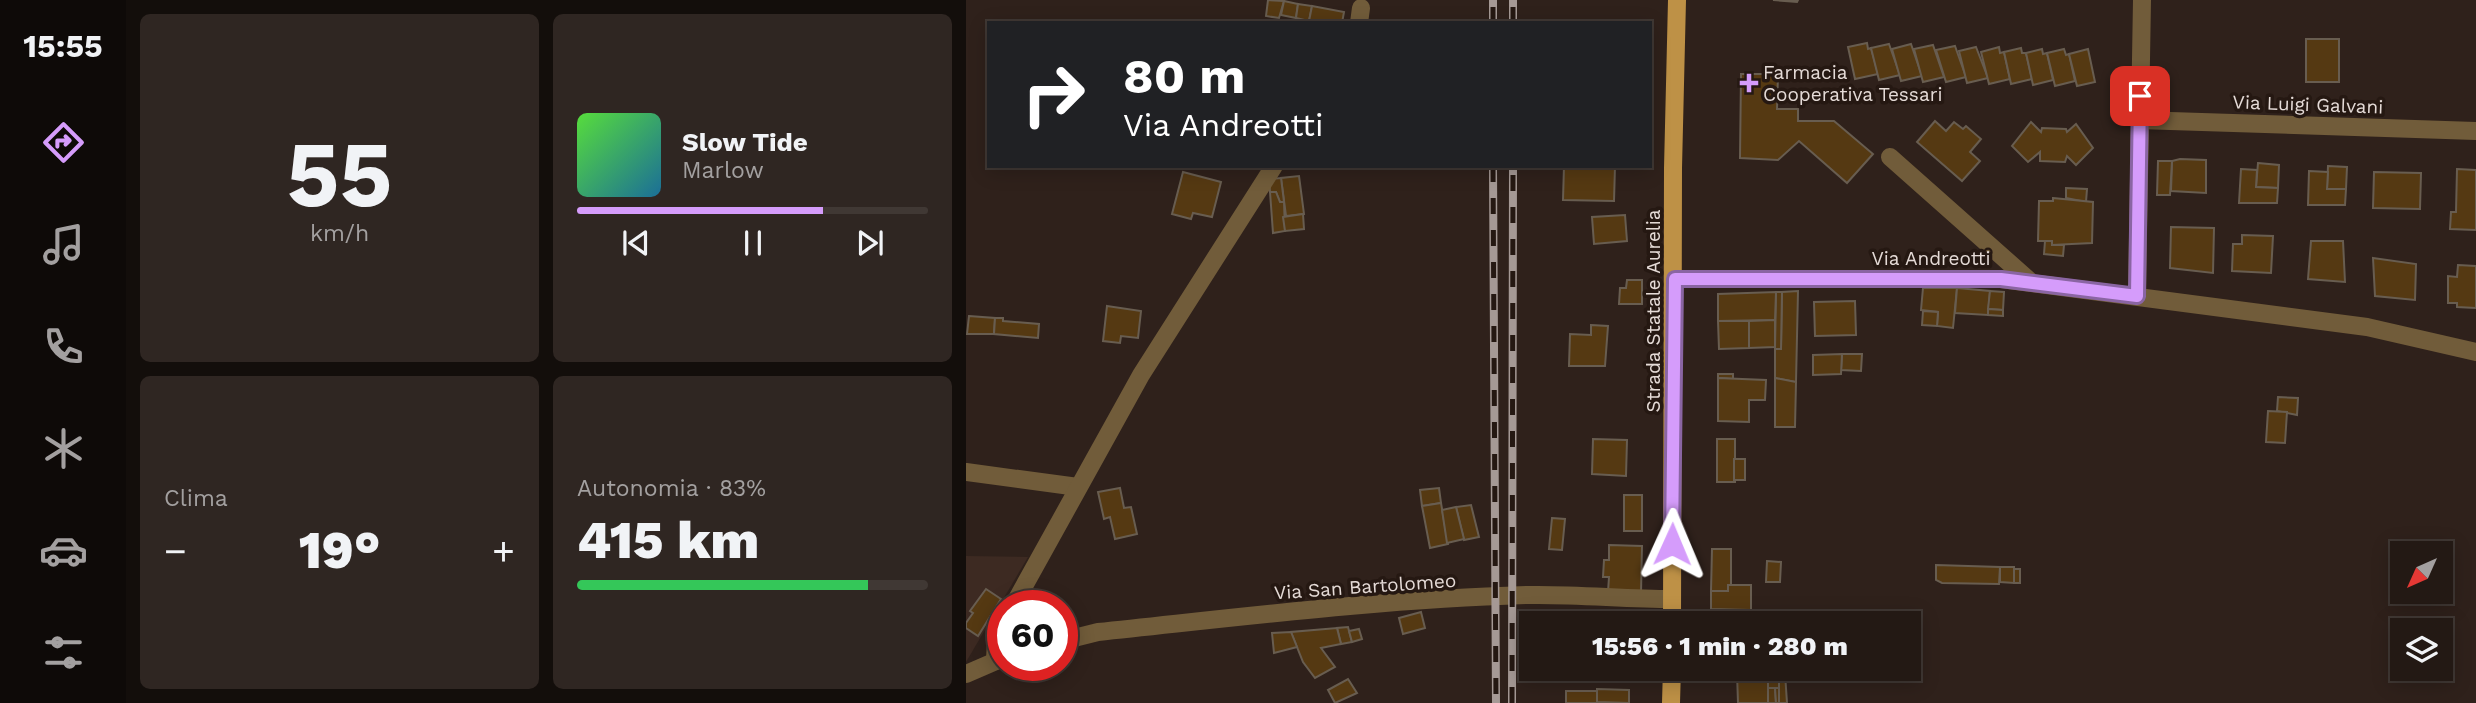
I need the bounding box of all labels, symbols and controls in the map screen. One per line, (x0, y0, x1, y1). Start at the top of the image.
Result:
text: 15:55 (23, 27, 103, 65)
text: 80 m (1123, 47, 1245, 105)
icon: right (1008, 49, 1099, 140)
place label: Farmacia Cooperativa Tessari (1763, 61, 1942, 106)
pin (2110, 66, 2170, 126)
marker: Farmacia Cooperativa Tessari (1741, 75, 1757, 91)
icon: arrive (2121, 77, 2159, 115)
street label: Via Luigi Galvani (2232, 90, 2384, 119)
text: Via Andreotti (1123, 106, 1323, 144)
icon: directions (39, 118, 88, 167)
text: 55 (286, 121, 393, 228)
text: Slow Tide (682, 127, 808, 157)
text: Marlow (682, 157, 764, 184)
street label: Strada Statale Aurelia (1642, 209, 1665, 412)
icon: music (39, 220, 88, 269)
text: km/h (310, 220, 369, 247)
icon: previous (617, 224, 655, 262)
icon: pause (734, 224, 772, 262)
icon: next (851, 224, 889, 262)
street label: Via Andreotti (1871, 247, 1991, 270)
icon: phone (39, 322, 88, 371)
icon: climate (39, 424, 88, 473)
text: Autonomia · 83% (577, 475, 766, 502)
text: Clima (164, 485, 228, 512)
position arrow (1635, 507, 1709, 581)
text: 415 km (577, 510, 759, 571)
text: 19° (299, 520, 380, 581)
icon: car (39, 526, 88, 575)
text: − (164, 529, 187, 573)
text: + (492, 529, 515, 573)
north arrow (2390, 541, 2454, 604)
map controls (2390, 541, 2453, 681)
street label: Via San Bartolomeo (1273, 569, 1457, 604)
speed limit sign: 60 (987, 590, 1078, 681)
button: layers (2390, 618, 2453, 681)
icon: filters (39, 628, 88, 677)
text: 15:56 · 1 min · 280 m (1592, 631, 1848, 661)

